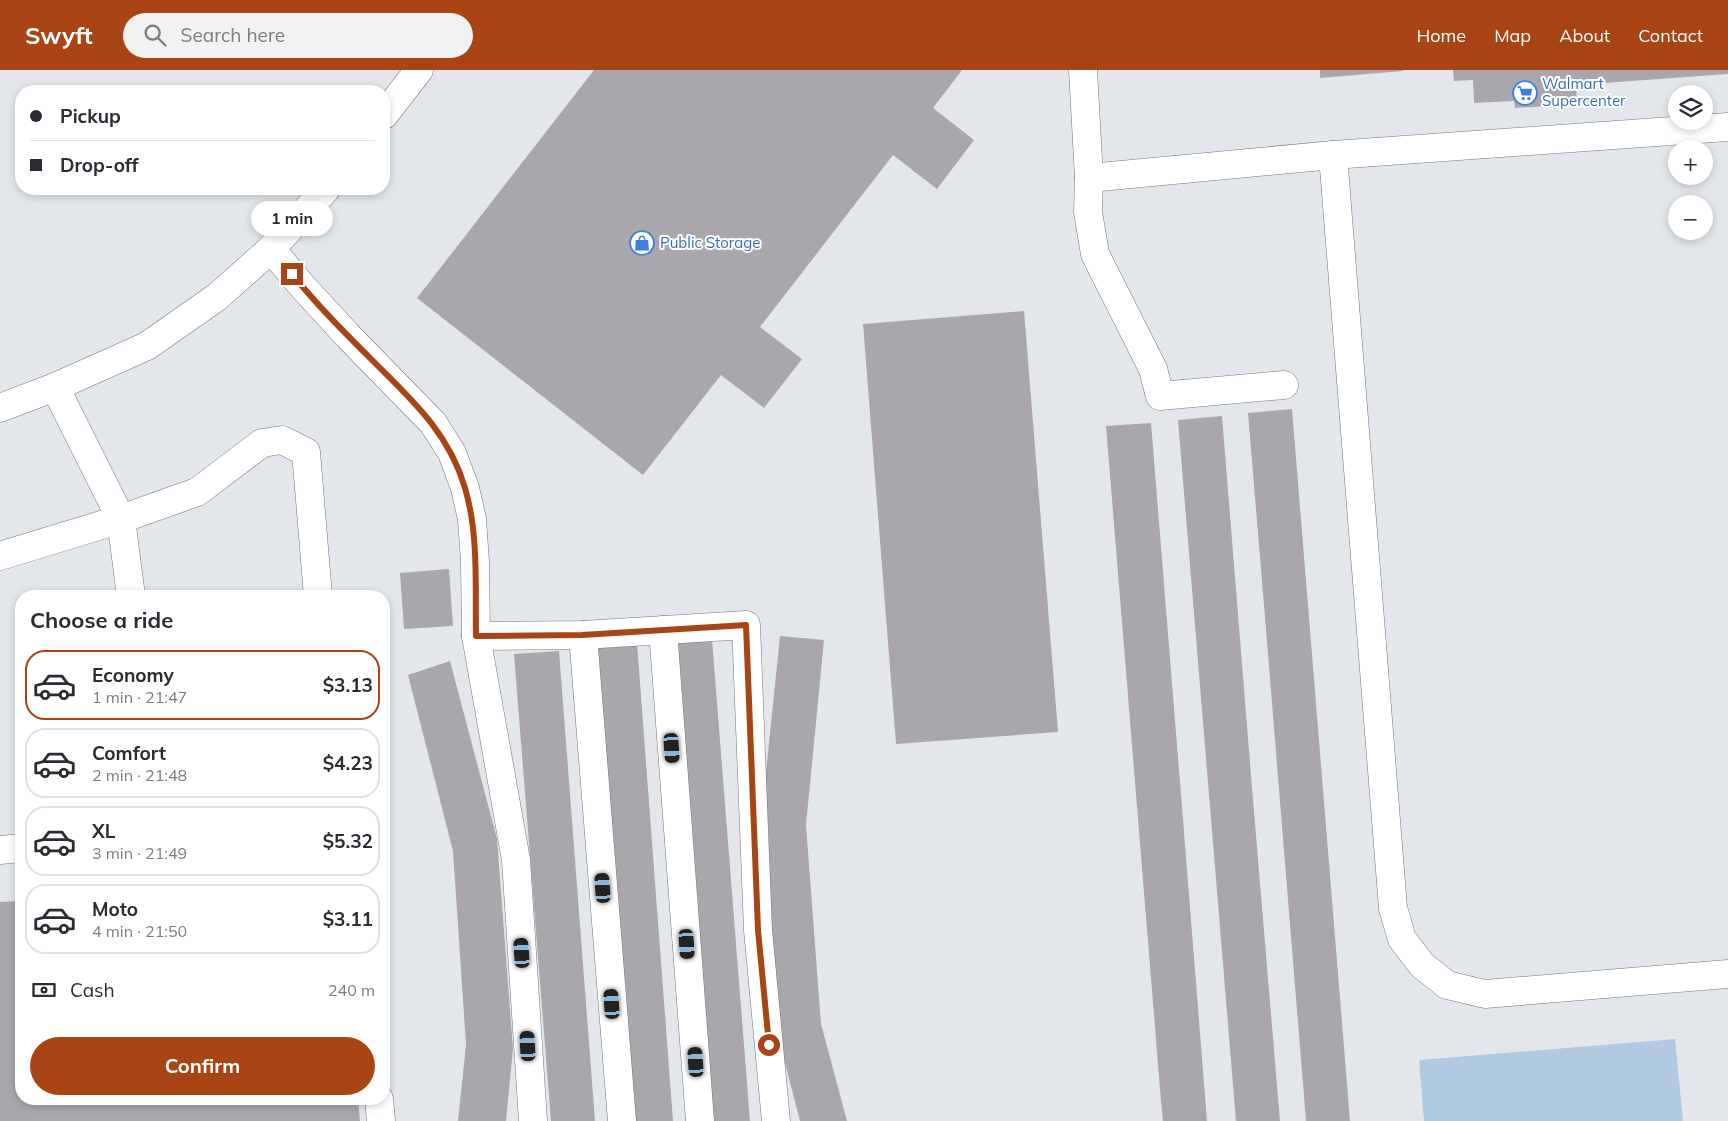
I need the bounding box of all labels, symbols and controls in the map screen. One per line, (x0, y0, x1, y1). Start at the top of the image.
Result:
search box (123, 13, 473, 58)
text: Swyft (25, 20, 93, 50)
icon: search (141, 21, 169, 49)
text: Search here (181, 23, 285, 47)
text: Home (1416, 24, 1466, 47)
text: Map (1494, 24, 1531, 47)
text: About (1559, 24, 1610, 47)
text: Contact (1638, 24, 1703, 47)
place label: Walmart Supercenter (1542, 74, 1626, 110)
supermarket icon: Walmart Supercenter (1512, 80, 1538, 106)
map controls (1668, 85, 1713, 240)
button: layers (1668, 85, 1713, 130)
text: Pickup (60, 104, 121, 128)
button: + (1668, 140, 1713, 185)
text: Drop-off (60, 153, 138, 177)
button: − (1668, 195, 1713, 240)
callout: 1 min (251, 202, 333, 236)
text: 1 min (271, 208, 313, 228)
shop icon: Public Storage (629, 230, 655, 256)
place label: Public Storage (660, 233, 760, 252)
route end (281, 263, 303, 285)
text: Choose a ride (30, 606, 173, 634)
icon: car (32, 663, 77, 708)
text: Economy (92, 663, 174, 687)
text: $3.13 (323, 673, 373, 697)
text: 1 min · 21:47 (92, 687, 187, 707)
car (663, 733, 680, 763)
icon: car (32, 741, 77, 786)
text: Comfort (92, 741, 166, 765)
text: $4.23 (323, 751, 373, 775)
text: 2 min · 21:48 (92, 765, 187, 785)
icon: car (32, 819, 77, 864)
text: XL (92, 819, 115, 843)
text: $5.32 (323, 829, 373, 853)
text: 3 min · 21:49 (92, 843, 187, 863)
car (594, 873, 611, 903)
icon: car (32, 897, 77, 942)
text: Moto (92, 897, 138, 921)
text: $3.11 (323, 907, 373, 931)
text: 4 min · 21:50 (92, 921, 187, 941)
car (678, 929, 695, 959)
car (513, 938, 530, 968)
icon: cash (30, 976, 58, 1004)
text: Cash (70, 978, 115, 1002)
text: 240 m (328, 980, 375, 1000)
car (603, 989, 620, 1019)
car (519, 1031, 536, 1061)
route start (758, 1034, 780, 1056)
button: Confirm (30, 1037, 375, 1095)
car (687, 1047, 704, 1077)

